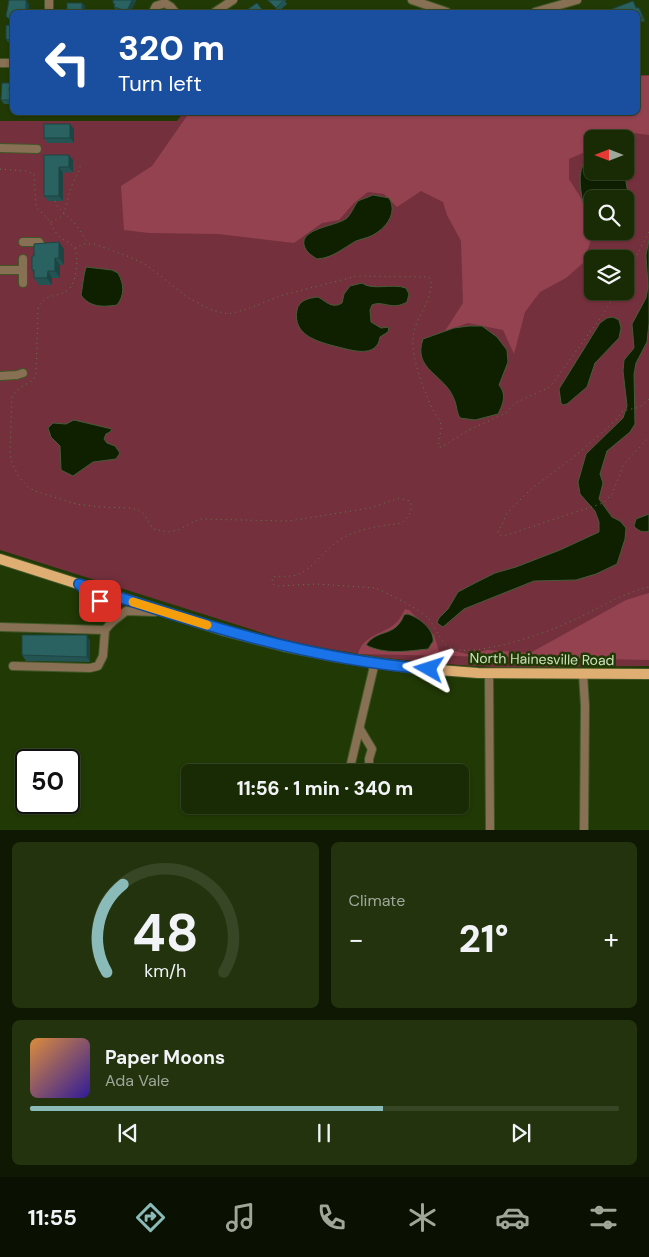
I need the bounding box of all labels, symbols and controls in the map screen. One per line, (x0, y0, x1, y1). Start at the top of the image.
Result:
text: 320 m (118, 25, 225, 71)
icon: left (35, 30, 100, 95)
text: Turn left (118, 69, 202, 98)
north arrow (584, 130, 634, 180)
map controls (584, 130, 634, 300)
button: search (584, 190, 634, 240)
button: layers (584, 250, 634, 300)
pin (79, 580, 121, 622)
icon: arrive (86, 587, 114, 615)
position arrow (402, 642, 454, 694)
street label: North Hainesville Road (469, 649, 615, 669)
speed limit sign: 50 (15, 749, 80, 814)
text: 11:56 · 1 min · 340 m (237, 776, 413, 801)
text: Climate (349, 890, 405, 911)
text: 48 (132, 899, 199, 967)
text: 21° (459, 914, 509, 964)
text: − (349, 921, 364, 958)
text: + (604, 921, 619, 958)
text: km/h (144, 959, 186, 983)
text: Paper Moons (105, 1045, 225, 1070)
text: Ada Vale (105, 1070, 169, 1091)
icon: previous (114, 1119, 142, 1147)
icon: pause (310, 1119, 338, 1147)
icon: next (507, 1119, 535, 1147)
icon: directions (133, 1200, 168, 1235)
icon: music (223, 1200, 258, 1235)
icon: phone (314, 1200, 349, 1235)
icon: climate (405, 1200, 440, 1235)
icon: car (495, 1200, 530, 1235)
icon: filters (586, 1200, 621, 1235)
text: 11:55 (28, 1203, 77, 1232)

